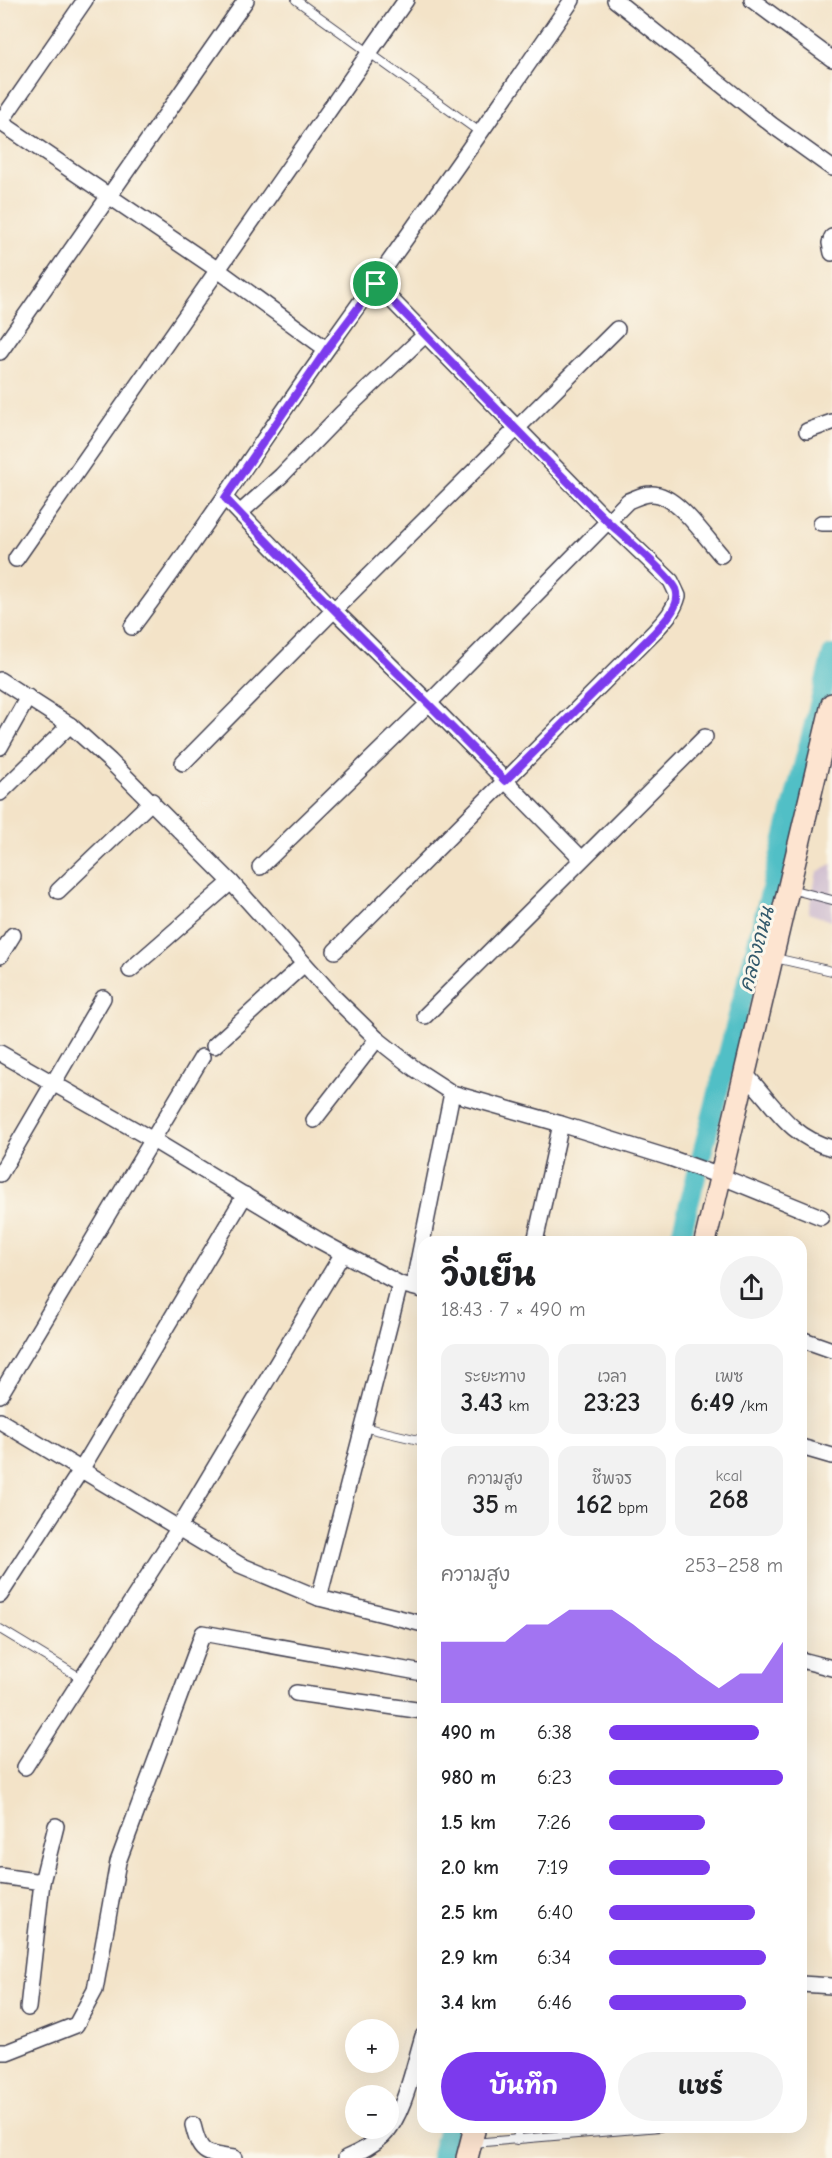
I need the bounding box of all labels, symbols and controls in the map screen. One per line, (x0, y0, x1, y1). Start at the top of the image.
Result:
pin (350, 258, 401, 309)
icon: arrive (359, 267, 392, 300)
water label: คลองถนน (734, 903, 779, 994)
text: วิ่งเย็น (441, 1256, 536, 1294)
button: share (720, 1256, 783, 1319)
text: 18:43 · 7 × 490 m (441, 1298, 586, 1321)
text: ระยะทาง (464, 1368, 526, 1386)
text: เวลา (597, 1368, 627, 1386)
text: เพซ (715, 1368, 743, 1386)
text: 3.43 (461, 1388, 503, 1418)
text: 23:23 (584, 1388, 640, 1418)
text: 6:49 (690, 1388, 735, 1418)
text: km (503, 1397, 529, 1415)
text: /km (735, 1397, 768, 1415)
text: kcal (716, 1467, 742, 1485)
text: ความสูง (467, 1470, 523, 1488)
text: ชีพจร (592, 1470, 632, 1488)
text: 268 (709, 1485, 749, 1515)
text: 35 (472, 1490, 499, 1520)
text: 162 (576, 1490, 613, 1520)
text: m (499, 1499, 518, 1517)
text: bpm (613, 1499, 648, 1517)
text: 253–258 m (685, 1554, 783, 1577)
text: ความสูง (441, 1563, 510, 1586)
text: 490 m (441, 1721, 495, 1744)
text: 6:38 (537, 1721, 572, 1744)
text: 980 m (441, 1766, 496, 1789)
text: 6:23 (537, 1766, 572, 1789)
text: 1.5 km (441, 1811, 496, 1834)
text: 7:26 (537, 1811, 571, 1834)
text: 2.0 km (441, 1856, 499, 1879)
text: 7:19 (537, 1856, 569, 1879)
text: 2.5 km (441, 1901, 498, 1924)
text: 6:40 (537, 1901, 573, 1924)
text: 2.9 km (441, 1946, 498, 1969)
text: 6:34 (537, 1946, 571, 1969)
text: 3.4 km (441, 1991, 497, 2014)
text: 6:46 (537, 1991, 572, 2014)
map controls (345, 2019, 399, 2139)
button: + (345, 2019, 399, 2073)
button: บันทึก (441, 2052, 606, 2121)
button: แชร์ (618, 2052, 783, 2121)
button: − (345, 2085, 399, 2139)

